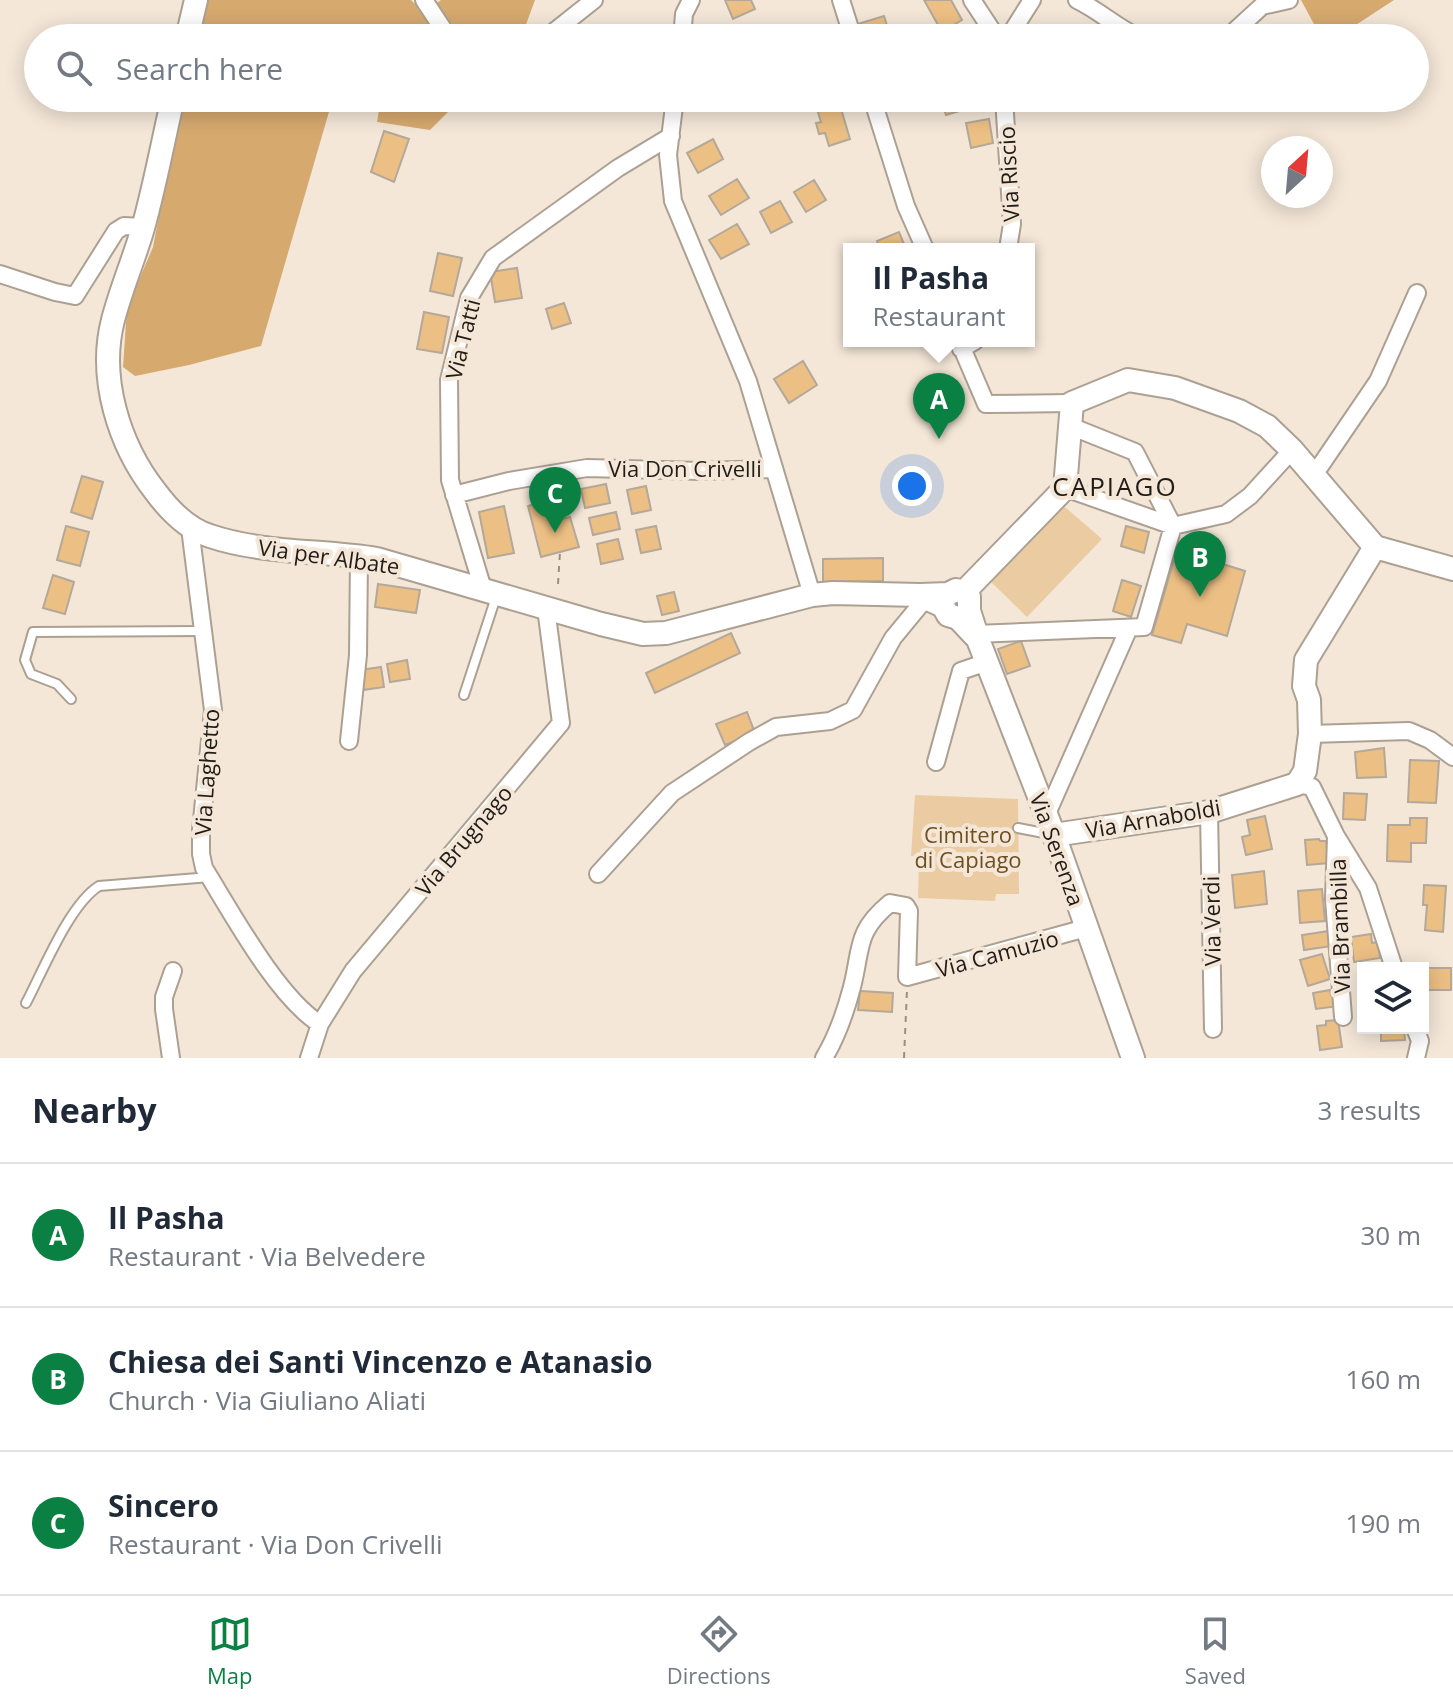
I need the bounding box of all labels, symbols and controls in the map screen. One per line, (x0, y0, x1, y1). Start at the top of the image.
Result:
search box (24, 24, 1429, 112)
icon: search (52, 46, 96, 90)
text: Search here (116, 48, 283, 89)
street label: Via Riscio (991, 125, 1025, 223)
north arrow (1261, 136, 1333, 208)
popup (843, 243, 1035, 347)
text: Il Pasha (873, 257, 989, 298)
street label: Via Tatti (438, 295, 486, 383)
text: Restaurant (873, 298, 1005, 334)
pin: A (913, 373, 965, 439)
street label: Via Don Crivelli (608, 453, 762, 483)
your location (892, 466, 932, 506)
pin: C (529, 467, 581, 533)
district label: CAPIAGO (1052, 468, 1178, 504)
street label: Via per Albate (256, 531, 402, 581)
pin: B (1174, 531, 1226, 597)
street label: Via Laghetto (187, 708, 225, 836)
street label: Via Brugnago (408, 778, 518, 902)
street label: Via Serenza (1024, 788, 1092, 910)
street label: Via Arnaboldi (1083, 791, 1223, 845)
park label: Cimitero di Capiago (914, 819, 1022, 874)
street label: Via Brambilla (1322, 858, 1356, 994)
street label: Via Verdi (1195, 876, 1227, 966)
street label: Via Camuzio (932, 922, 1062, 984)
map controls (1357, 962, 1429, 1034)
button: layers (1357, 962, 1429, 1034)
text: Nearby (32, 1087, 157, 1133)
text: 3 results (1318, 1092, 1421, 1128)
text: Il Pasha (108, 1197, 225, 1238)
text: A (49, 1217, 67, 1253)
text: 30 m (1360, 1217, 1421, 1253)
text: Restaurant · Via Belvedere (108, 1238, 426, 1274)
text: Chiesa dei Santi Vincenzo e Atanasio (108, 1341, 653, 1382)
text: B (49, 1361, 67, 1397)
text: 160 m (1346, 1361, 1421, 1397)
text: Church · Via Giuliano Aliati (108, 1382, 426, 1418)
text: Sincero (108, 1485, 219, 1526)
text: C (50, 1505, 66, 1541)
text: 190 m (1346, 1505, 1421, 1541)
text: Restaurant · Via Don Crivelli (108, 1526, 443, 1562)
tab: Map (207, 1612, 253, 1690)
tab: Directions (667, 1612, 771, 1690)
tab: Saved (1185, 1612, 1246, 1690)

